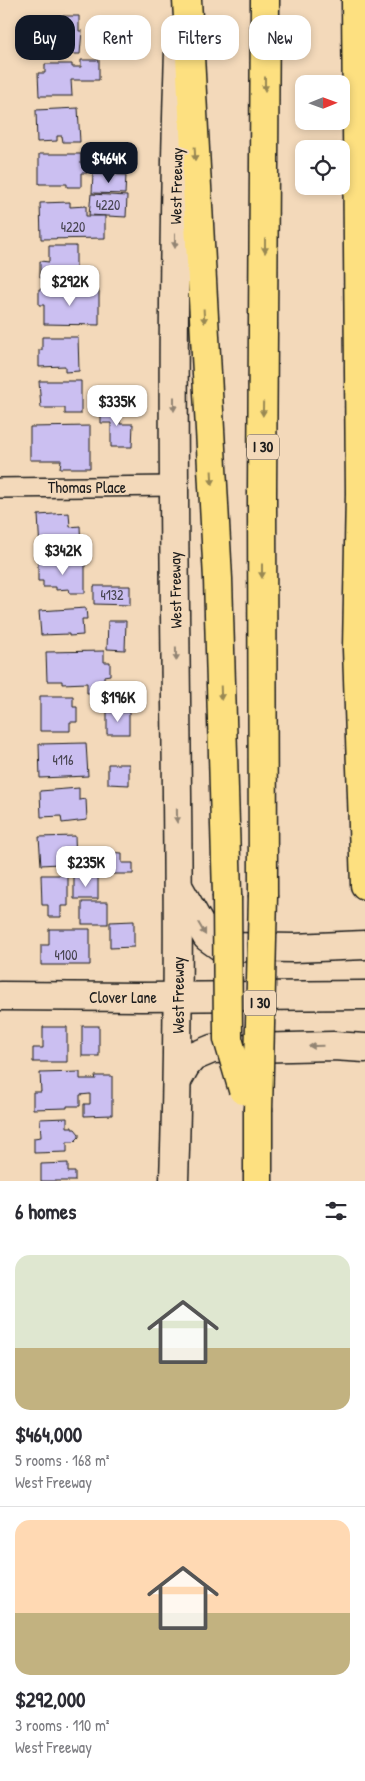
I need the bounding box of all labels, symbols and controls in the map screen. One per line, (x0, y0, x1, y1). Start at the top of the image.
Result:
chip: Buy (15, 15, 75, 60)
chip: Rent (85, 15, 151, 60)
chip: Filters (161, 15, 239, 60)
chip: New (249, 15, 311, 60)
north arrow (295, 75, 350, 130)
map controls (295, 75, 350, 195)
one-way arrow (261, 76, 269, 92)
button: locate (295, 140, 350, 195)
pin: $464K (74, 142, 144, 184)
one-way arrow (192, 146, 200, 162)
text: $464K (92, 147, 126, 169)
street label: West Freeway (164, 147, 188, 225)
house number: 4220 (96, 195, 120, 214)
house number: 4220 (61, 217, 85, 236)
one-way arrow (171, 233, 179, 249)
one-way arrow (261, 238, 269, 254)
pin: $292K (35, 264, 105, 307)
text: $292K (51, 270, 89, 292)
one-way arrow (200, 308, 208, 324)
pin: $335K (82, 384, 152, 427)
text: $335K (98, 390, 136, 412)
one-way arrow (170, 396, 178, 412)
one-way arrow (259, 401, 267, 417)
road number: I 30 (247, 434, 279, 460)
one-way arrow (209, 470, 217, 486)
street label: Thomas Place (48, 476, 127, 498)
pin: $342K (28, 534, 98, 576)
text: $342K (44, 539, 82, 561)
street label: West Freeway (163, 551, 187, 629)
one-way arrow (258, 563, 266, 579)
house number: 4132 (100, 585, 124, 604)
one-way arrow (172, 646, 180, 662)
pin: $196K (83, 680, 153, 723)
one-way arrow (217, 685, 225, 701)
text: $196K (101, 686, 135, 708)
house number: 4116 (53, 750, 74, 769)
one-way arrow (174, 808, 182, 824)
pin: $235K (51, 846, 121, 888)
text: $235K (67, 851, 105, 873)
one-way arrow (198, 923, 207, 936)
house number: 4100 (55, 945, 77, 964)
street label: West Freeway (167, 956, 189, 1033)
street label: Clover Lane (89, 986, 158, 1008)
road number: I 30 (244, 990, 276, 1016)
one-way arrow (308, 1042, 324, 1050)
text: 6 homes (15, 1197, 76, 1226)
icon: filters (322, 1197, 350, 1225)
icon: home (138, 1287, 228, 1377)
text: $464,000 (15, 1420, 82, 1449)
text: 5 rooms · 168 m² (15, 1449, 109, 1471)
text: West Freeway (15, 1471, 92, 1493)
icon: home (138, 1553, 228, 1643)
text: $292,000 (15, 1685, 85, 1714)
text: 3 rooms · 110 m² (15, 1714, 110, 1736)
text: West Freeway (15, 1736, 92, 1758)

